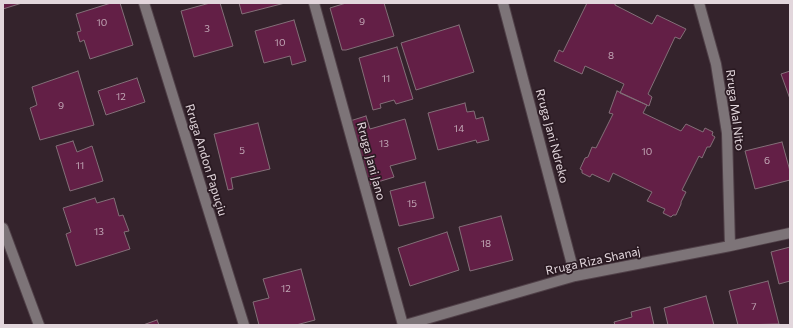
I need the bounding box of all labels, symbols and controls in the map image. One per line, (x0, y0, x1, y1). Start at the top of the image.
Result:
house number: 9 (359, 16, 365, 28)
house number: 10 (97, 17, 107, 29)
house number: 3 (204, 23, 210, 35)
house number: 10 (275, 37, 285, 49)
house number: 8 (608, 50, 614, 62)
street label: Rruga Mal Nito (723, 69, 747, 151)
house number: 11 (382, 73, 390, 85)
street label: Rruga Jani Ndreko (533, 87, 571, 185)
house number: 12 (116, 91, 126, 103)
house number: 9 (58, 100, 64, 112)
street label: Rruga Andon Papuçiu (182, 102, 230, 218)
street label: Rruga Jani Jano (354, 120, 388, 202)
house number: 14 (454, 123, 464, 135)
house number: 13 (379, 138, 389, 150)
house number: 5 (239, 145, 245, 157)
house number: 10 (642, 146, 652, 158)
house number: 6 (764, 155, 770, 167)
house number: 11 (76, 160, 84, 172)
house number: 15 (407, 198, 417, 210)
house number: 13 (94, 226, 104, 238)
house number: 18 (481, 238, 491, 250)
street label: Rruga Riza Shanaj (544, 244, 642, 278)
house number: 12 (281, 283, 291, 295)
house number: 7 (751, 301, 757, 313)

